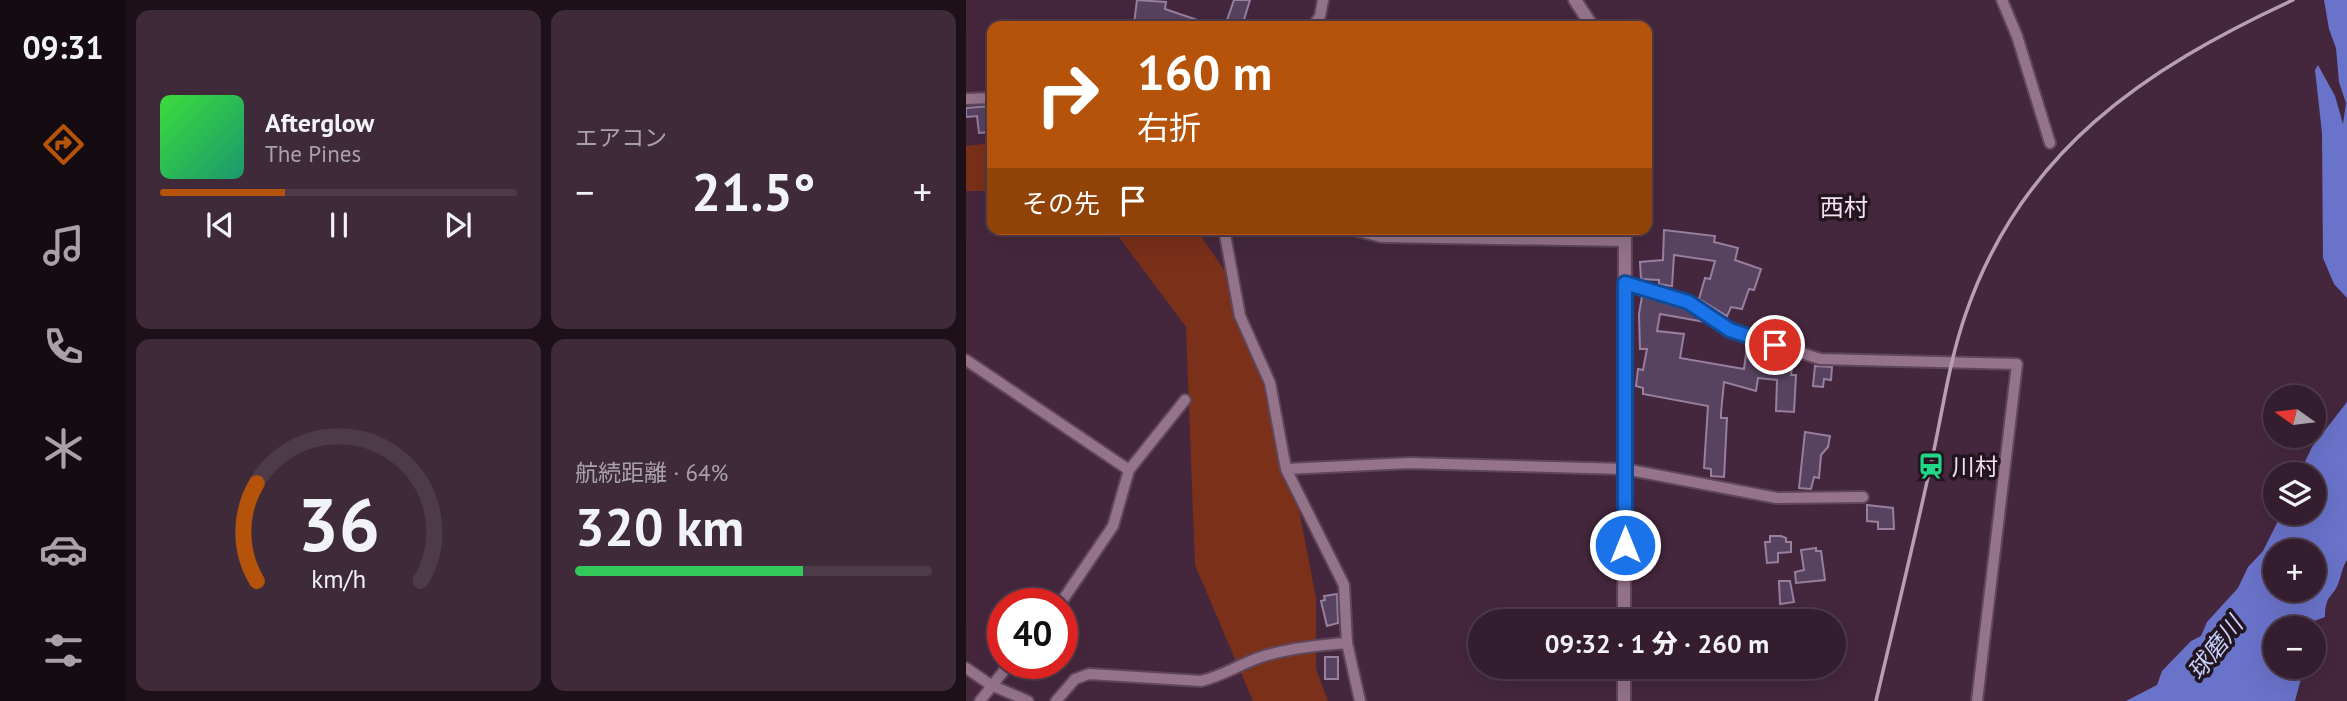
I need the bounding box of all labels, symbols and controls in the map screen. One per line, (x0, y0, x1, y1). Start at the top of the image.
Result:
text: 09:31 (22, 26, 104, 68)
text: 160 m (1137, 40, 1272, 104)
icon: right (1022, 49, 1113, 140)
text: Afterglow (265, 106, 374, 139)
text: 右折 (1137, 106, 1201, 148)
icon: directions (39, 120, 88, 169)
text: エアコン (575, 123, 667, 152)
text: The Pines (265, 139, 361, 168)
text: 21.5° (692, 158, 815, 225)
text: − (575, 167, 594, 216)
text: + (913, 167, 932, 216)
icon: arrive (1114, 182, 1152, 220)
text: その先 (1022, 187, 1100, 220)
district label: 西村 (1820, 192, 1868, 223)
icon: previous (201, 206, 239, 244)
icon: pause (320, 206, 358, 244)
icon: next (439, 206, 477, 244)
icon: music (39, 221, 88, 270)
pin (1745, 315, 1805, 375)
icon: phone (39, 322, 88, 371)
icon: arrive (1756, 326, 1794, 364)
north arrow (2263, 385, 2326, 448)
map controls (2263, 385, 2326, 679)
icon: climate (39, 424, 88, 473)
station icon: 川村 (1916, 451, 1946, 481)
place label: 川村 (1952, 452, 1998, 481)
text: 航続距離 · 64% (575, 458, 728, 487)
button: layers (2263, 462, 2326, 525)
text: 36 (297, 477, 380, 571)
text: 320 km (575, 493, 744, 560)
position arrow (1588, 508, 1662, 582)
icon: car (39, 525, 88, 574)
button: + (2263, 539, 2326, 602)
text: km/h (311, 563, 366, 595)
speed limit sign: 40 (987, 588, 1078, 679)
water label: 球磨川 (2181, 608, 2251, 686)
button: − (2263, 616, 2326, 679)
icon: filters (39, 626, 88, 675)
text: 09:32 · 1 分 · 260 m (1545, 627, 1769, 660)

